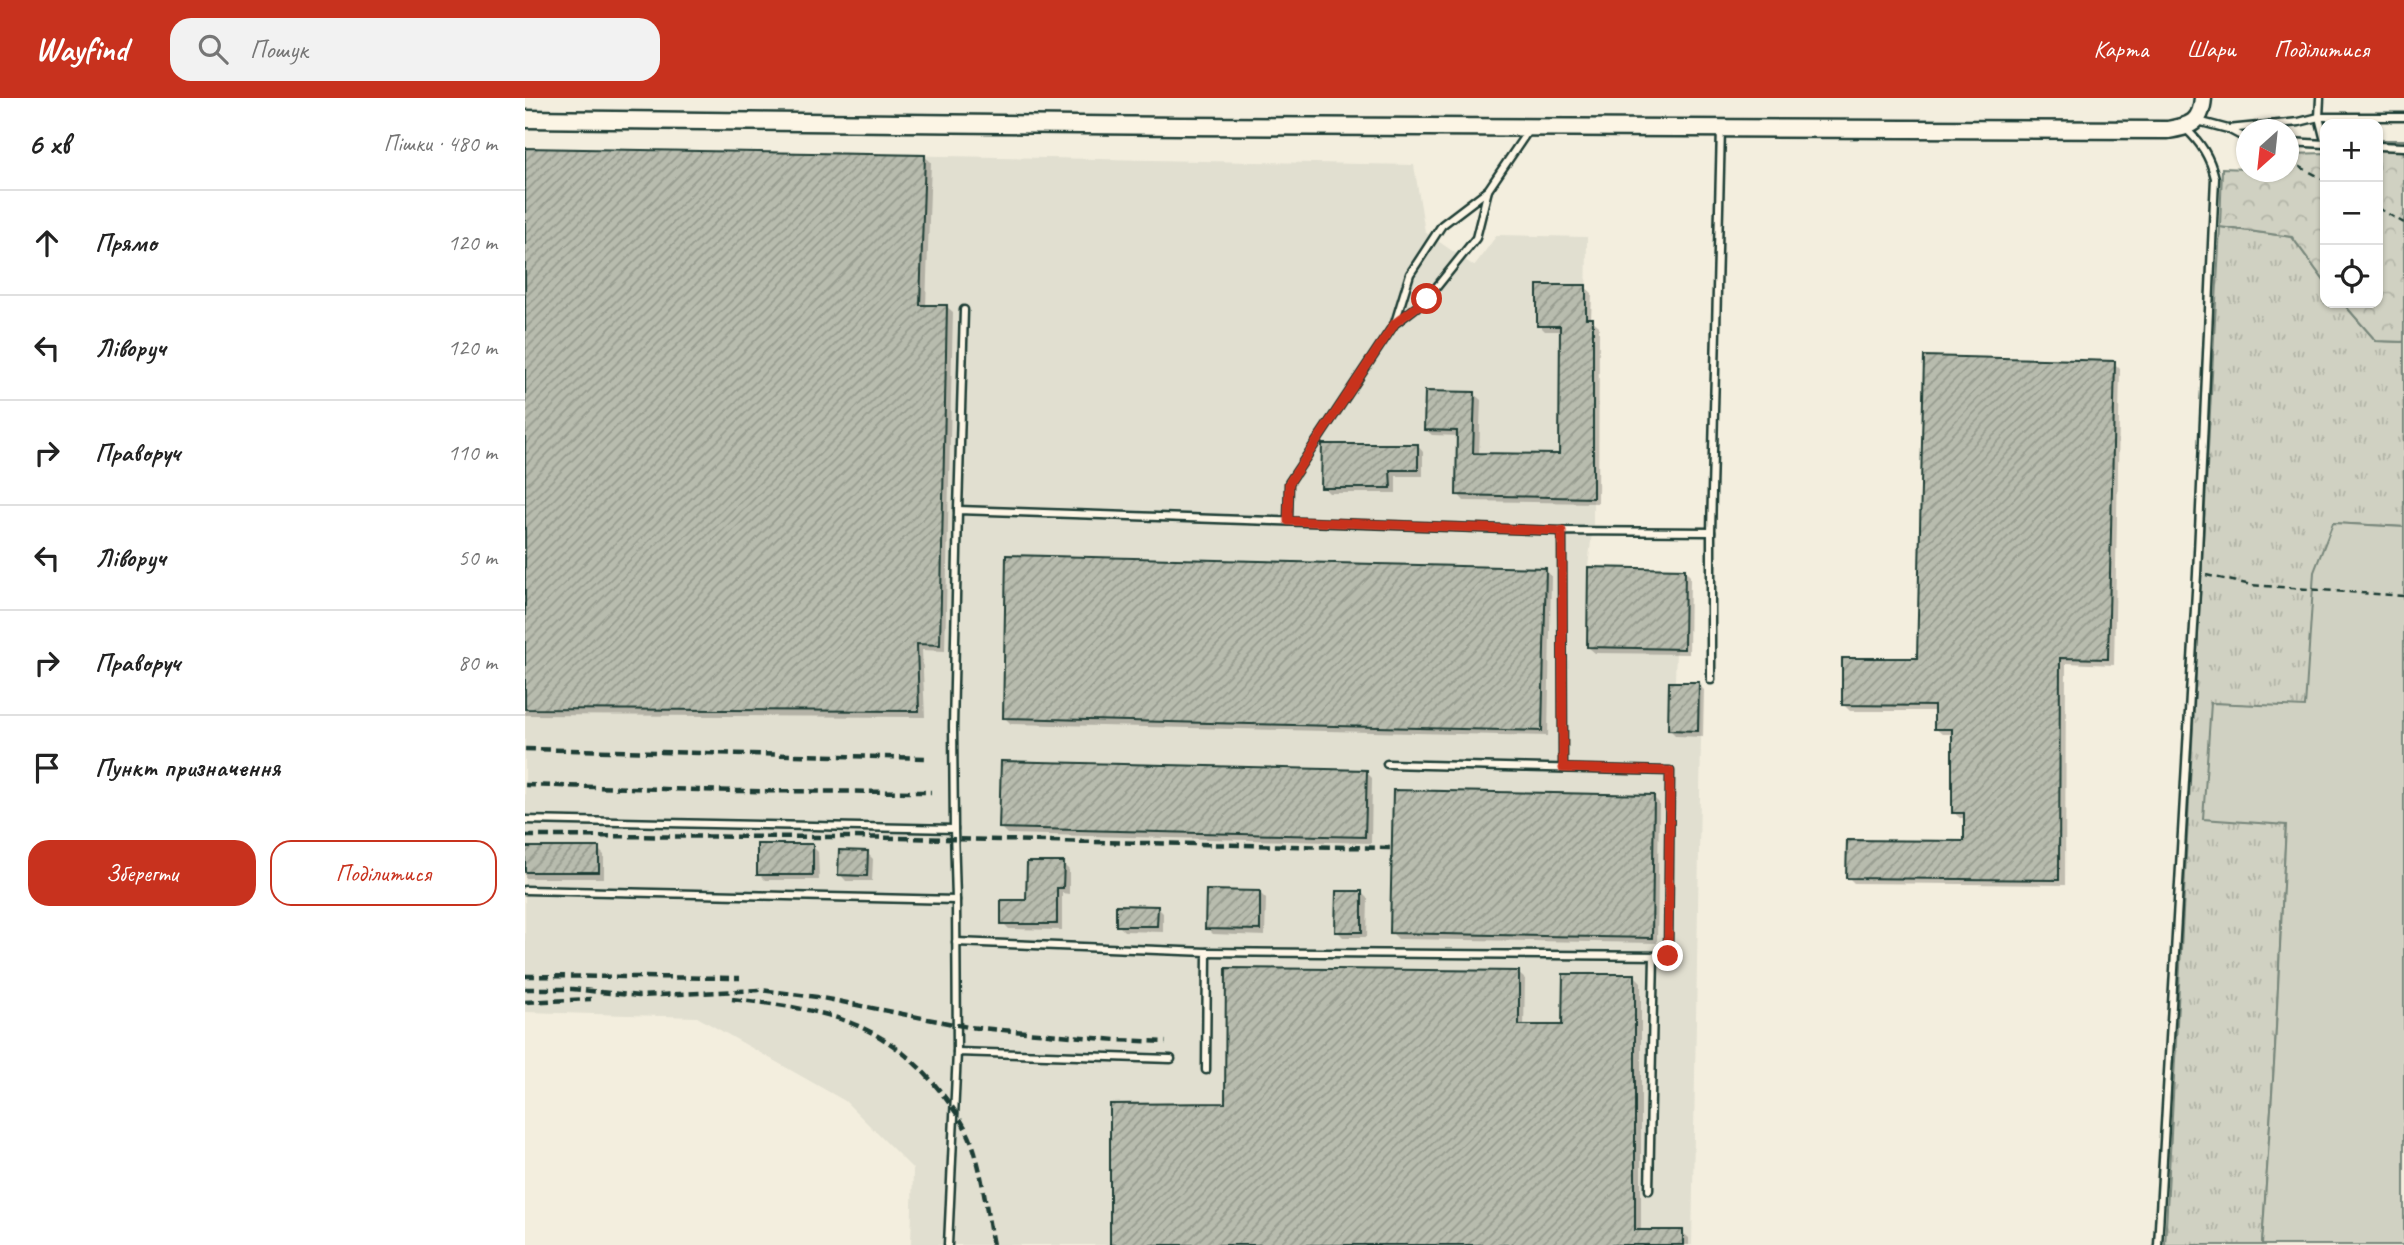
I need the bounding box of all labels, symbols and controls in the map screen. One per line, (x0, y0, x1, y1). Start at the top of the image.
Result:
search box (170, 18, 660, 81)
text: Wayfind (35, 28, 128, 70)
icon: search (194, 30, 232, 68)
text: Пошук (250, 33, 308, 66)
text: Карта (2093, 34, 2148, 64)
text: Шари (2186, 34, 2236, 64)
text: Поділитися (2274, 34, 2369, 64)
north arrow (2236, 119, 2299, 182)
map controls (2320, 119, 2383, 308)
button: + (2320, 119, 2383, 182)
text: 6 хв (28, 125, 70, 163)
text: Пішки · 480 m (383, 129, 497, 158)
button: − (2320, 182, 2383, 245)
icon: ahead (28, 224, 66, 262)
text: Прямо (95, 226, 157, 259)
text: 120 m (448, 228, 497, 257)
button: locate (2320, 245, 2383, 308)
route start (1411, 283, 1442, 314)
icon: left (28, 329, 66, 367)
text: Ліворуч (95, 331, 166, 364)
text: 120 m (448, 333, 497, 362)
icon: right (28, 434, 66, 472)
text: Праворуч (95, 436, 180, 469)
text: 110 m (448, 438, 497, 467)
icon: left (28, 539, 66, 577)
text: Ліворуч (95, 541, 166, 574)
text: 50 m (458, 543, 497, 572)
icon: right (28, 644, 66, 682)
text: Праворуч (95, 646, 180, 679)
text: 80 m (458, 648, 497, 677)
icon: arrive (28, 749, 66, 787)
text: Пункт призначення (95, 751, 280, 784)
button: Зберегти (28, 840, 256, 906)
button: Поділитися (270, 840, 497, 906)
route end (1652, 940, 1683, 971)

